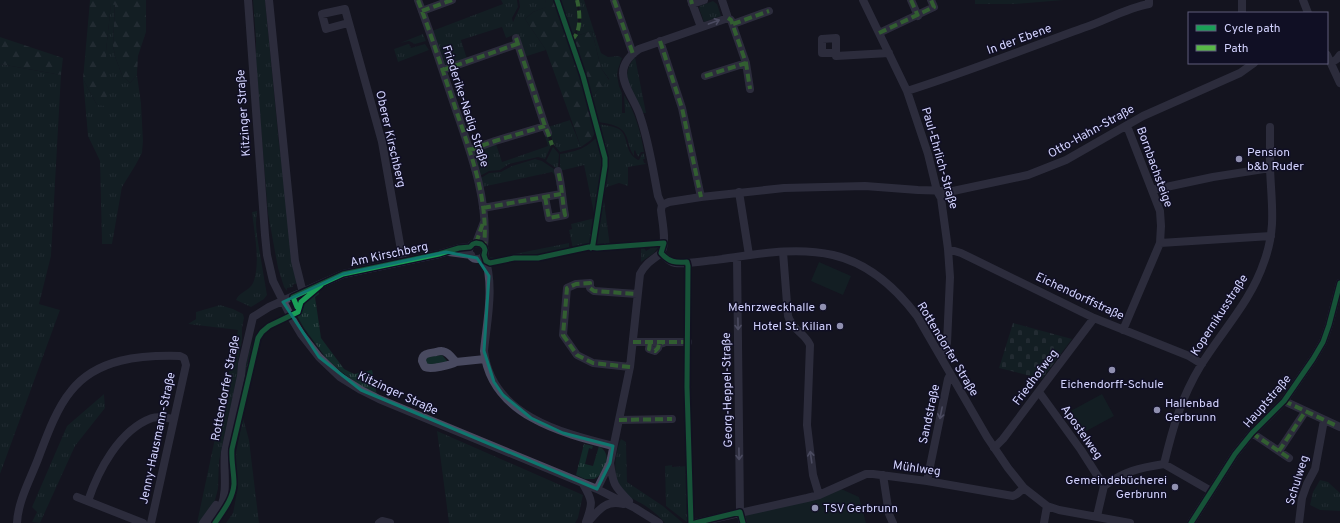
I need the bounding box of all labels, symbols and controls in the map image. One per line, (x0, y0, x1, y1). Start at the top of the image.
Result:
legend (1188, 12, 1328, 64)
one-way arrow (708, 18, 720, 26)
street label: In der Ebene (985, 21, 1054, 59)
text: Cycle path (1224, 21, 1281, 37)
text: Path (1224, 41, 1249, 57)
street label: Friederike-Nadig Straße (438, 43, 492, 169)
street label: Kitzinger Straße (233, 69, 255, 157)
street label: Oberer Kirschberg (371, 89, 409, 189)
street label: Otto-Hahn-Straße (1045, 101, 1138, 162)
street label: Paul-Ehrlich-Straße (917, 105, 961, 211)
street label: Bornbachsteige (1132, 125, 1176, 210)
place label: Pension b&b Ruder (1247, 145, 1304, 175)
marker: Pension b&b Ruder (1234, 154, 1244, 164)
street label: Am Kirschberg (349, 239, 430, 271)
street label: Eichendorffstraße (1033, 269, 1127, 324)
street label: Kopernikusstraße (1187, 272, 1252, 359)
street label: Rottendorfer Straße (913, 299, 982, 400)
place label: Mehrzweckhalle (728, 300, 815, 316)
marker: Mehrzweckhalle (818, 302, 828, 312)
one-way arrow (734, 317, 742, 330)
place label: Hotel St. Kilian (753, 319, 832, 335)
marker: Hotel St. Kilian (835, 321, 845, 331)
street label: Georg-Heppel-Straße (719, 332, 737, 448)
street label: Rottendorfer Straße (208, 334, 244, 442)
street label: Friedhofweg (1009, 346, 1062, 409)
marker: Eichendorff-Schule (1107, 365, 1117, 375)
street label: Kitzinger Straße (355, 368, 440, 420)
street label: Jenny-Hausmann-Straße (136, 371, 180, 506)
street label: Hauptstraße (1240, 372, 1295, 432)
place label: Eichendorff-Schule (1060, 377, 1164, 393)
street label: Sandstraße (916, 383, 944, 446)
place label: Hallenbad Gerbrunn (1165, 396, 1219, 426)
street label: Apostelweg (1057, 402, 1106, 463)
marker: Hallenbad Gerbrunn (1152, 405, 1162, 415)
one-way arrow (937, 406, 945, 419)
one-way arrow (736, 447, 743, 460)
one-way arrow (807, 450, 814, 463)
street label: Schulweg (1283, 453, 1313, 507)
street label: Mühlweg (892, 458, 942, 480)
place label: Gemeindebücherei Gerbrunn (1065, 473, 1167, 503)
marker: Gemeindebücherei Gerbrunn (1170, 482, 1180, 492)
place label: TSV Gerbrunn (823, 501, 898, 517)
marker: TSV Gerbrunn (810, 503, 820, 513)

